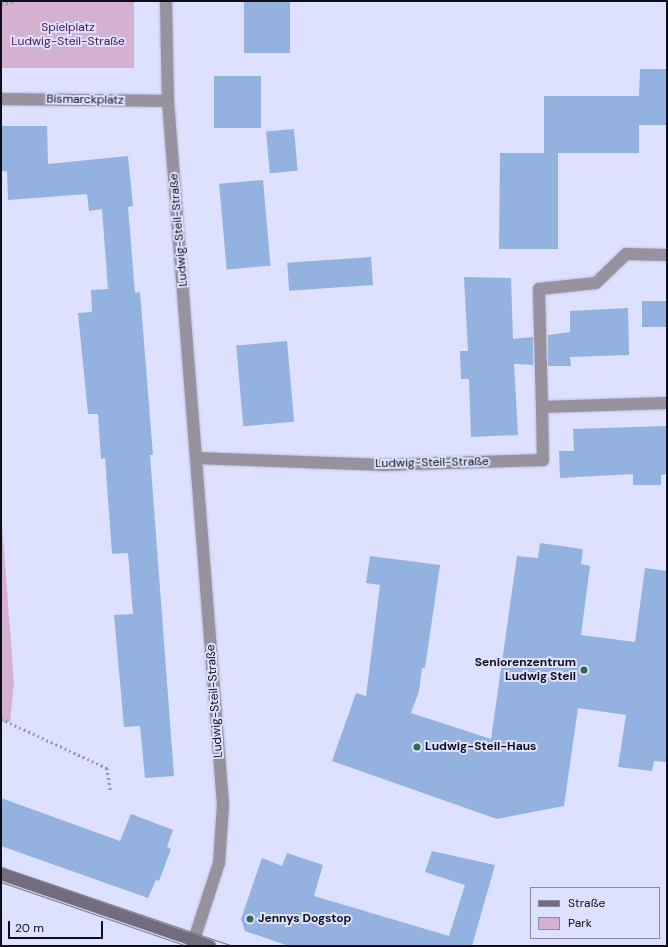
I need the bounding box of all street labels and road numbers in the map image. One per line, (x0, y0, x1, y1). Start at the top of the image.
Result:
street label: Bismarckplatz (46, 92, 124, 108)
street label: Ludwig-Steil-Straße (167, 173, 191, 287)
street label: Ludwig-Steil-Straße (375, 455, 489, 471)
street label: Ludwig-Steil-Straße (204, 644, 226, 758)

